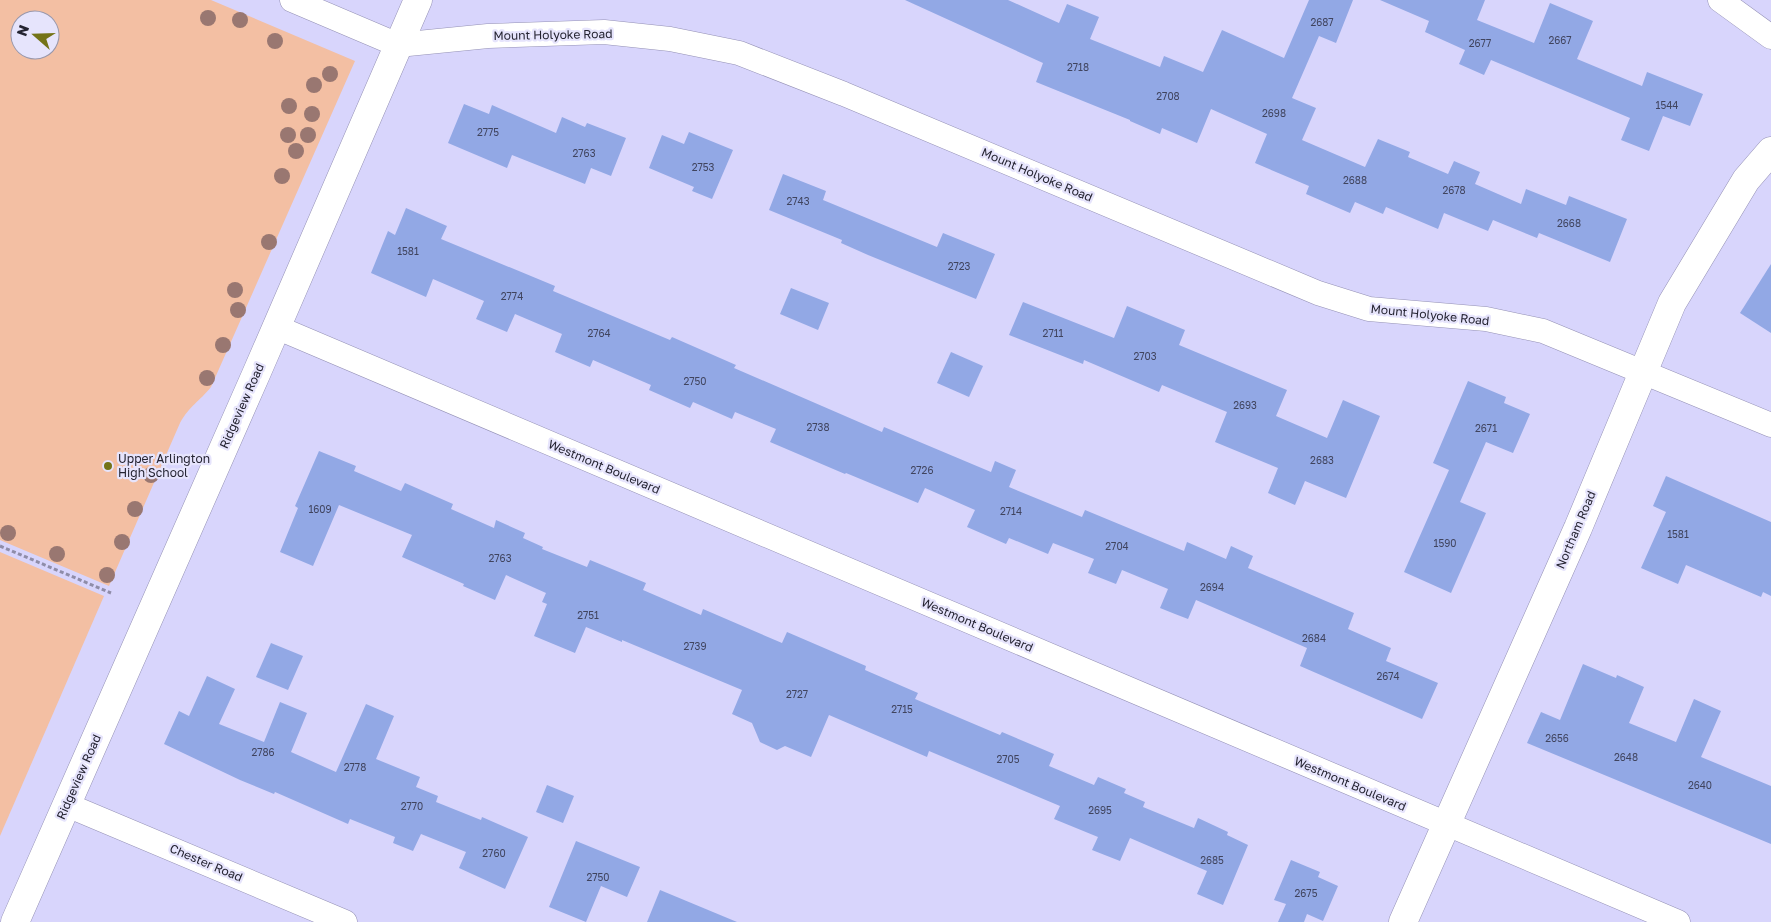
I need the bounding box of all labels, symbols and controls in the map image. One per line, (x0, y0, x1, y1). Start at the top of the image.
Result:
north arrow (10, 10, 60, 60)
house number: 2687 (1310, 16, 1334, 28)
text: N (13, 22, 32, 38)
street label: Mount Holyoke Road (493, 26, 613, 43)
house number: 2667 (1548, 34, 1572, 46)
house number: 2677 (1469, 37, 1491, 49)
house number: 2718 (1067, 61, 1089, 73)
house number: 2708 (1156, 90, 1180, 102)
house number: 1544 (1656, 99, 1678, 111)
house number: 2698 (1262, 107, 1286, 119)
house number: 2775 (477, 126, 499, 138)
street label: Mount Holyoke Road (979, 144, 1095, 205)
house number: 2763 (573, 147, 596, 159)
house number: 2753 (692, 161, 715, 173)
house number: 2688 (1343, 174, 1367, 186)
house number: 2678 (1442, 184, 1466, 196)
house number: 2743 (786, 195, 810, 207)
house number: 2668 (1557, 217, 1581, 229)
house number: 1581 (397, 245, 419, 257)
house number: 2723 (948, 260, 971, 272)
house number: 2774 (501, 290, 523, 302)
street label: Mount Holyoke Road (1370, 301, 1490, 328)
house number: 2764 (587, 327, 611, 339)
house number: 2711 (1043, 327, 1064, 339)
house number: 2703 (1133, 350, 1157, 362)
street label: Ridgeview Road (216, 361, 267, 451)
house number: 2750 (683, 375, 707, 387)
house number: 2693 (1233, 399, 1257, 411)
house number: 2738 (806, 421, 830, 433)
house number: 2671 (1475, 422, 1497, 434)
street label: Westmont Boulevard (546, 436, 662, 497)
place label: Upper Arlington High School (118, 451, 210, 480)
house number: 2683 (1310, 454, 1334, 466)
marker: Upper Arlington High School (102, 460, 114, 472)
house number: 2726 (911, 464, 933, 476)
street label: Northam Road (1552, 489, 1599, 571)
house number: 1609 (308, 503, 332, 515)
house number: 2714 (1000, 505, 1022, 517)
house number: 1581 (1667, 528, 1689, 540)
house number: 1590 (1434, 537, 1456, 549)
house number: 2704 (1105, 540, 1129, 552)
house number: 2763 (489, 552, 512, 564)
house number: 2694 (1200, 581, 1224, 593)
street label: Westmont Boulevard (919, 594, 1035, 655)
house number: 2751 (577, 609, 599, 621)
house number: 2684 (1302, 632, 1326, 644)
house number: 2739 (684, 640, 707, 652)
house number: 2674 (1376, 670, 1400, 682)
house number: 2727 (786, 688, 808, 700)
house number: 2715 (891, 703, 913, 715)
street label: Ridgeview Road (53, 732, 104, 822)
house number: 2656 (1545, 732, 1569, 744)
house number: 2786 (251, 746, 275, 758)
house number: 2648 (1614, 751, 1638, 763)
house number: 2705 (996, 753, 1020, 765)
street label: Westmont Boulevard (1292, 753, 1408, 814)
house number: 2778 (344, 761, 366, 773)
house number: 2640 (1688, 779, 1712, 791)
house number: 2770 (401, 800, 423, 812)
house number: 2695 (1088, 804, 1112, 816)
street label: Chester Road (168, 840, 245, 885)
house number: 2760 (482, 847, 506, 859)
house number: 2685 (1200, 854, 1224, 866)
house number: 2750 (586, 871, 610, 883)
house number: 2675 (1295, 887, 1318, 899)

